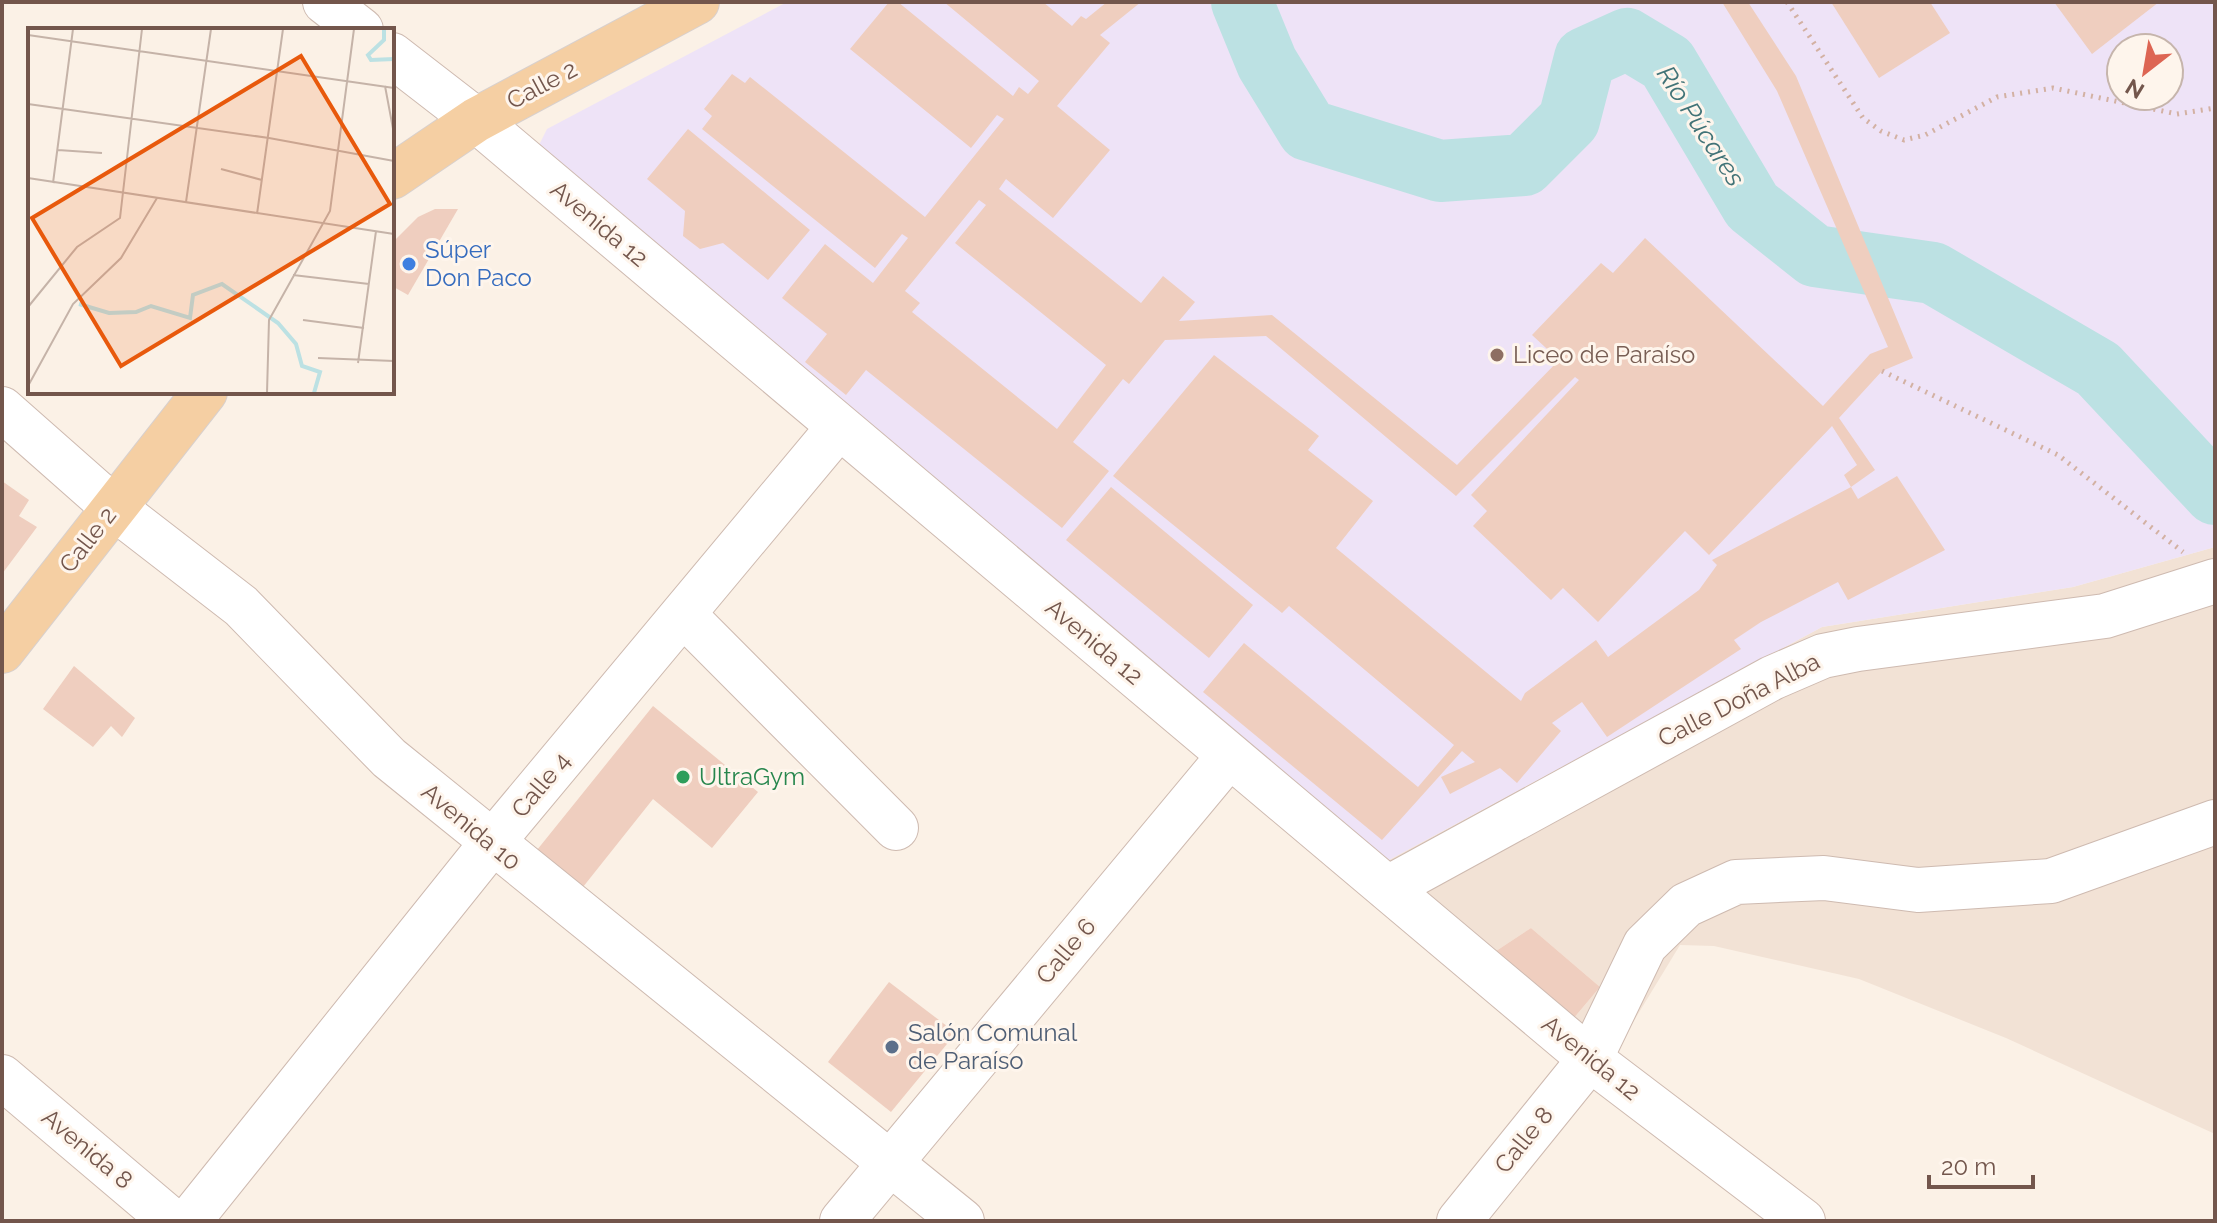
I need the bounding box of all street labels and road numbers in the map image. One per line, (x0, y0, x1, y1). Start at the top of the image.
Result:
street label: Calle 2 (502, 54, 582, 115)
street label: Avenida 12 (545, 175, 654, 273)
street label: Calle 2 (53, 501, 122, 578)
street label: Avenida 12 (1040, 593, 1149, 691)
street label: Calle Doña Alba (1653, 646, 1824, 753)
street label: Calle 4 (505, 746, 576, 823)
street label: Avenida 10 (416, 777, 527, 876)
street label: Calle 6 (1030, 912, 1102, 990)
street label: Avenida 12 (1536, 1009, 1646, 1106)
street label: Calle 8 (1488, 1101, 1559, 1179)
street label: Avenida 8 (36, 1102, 139, 1195)

